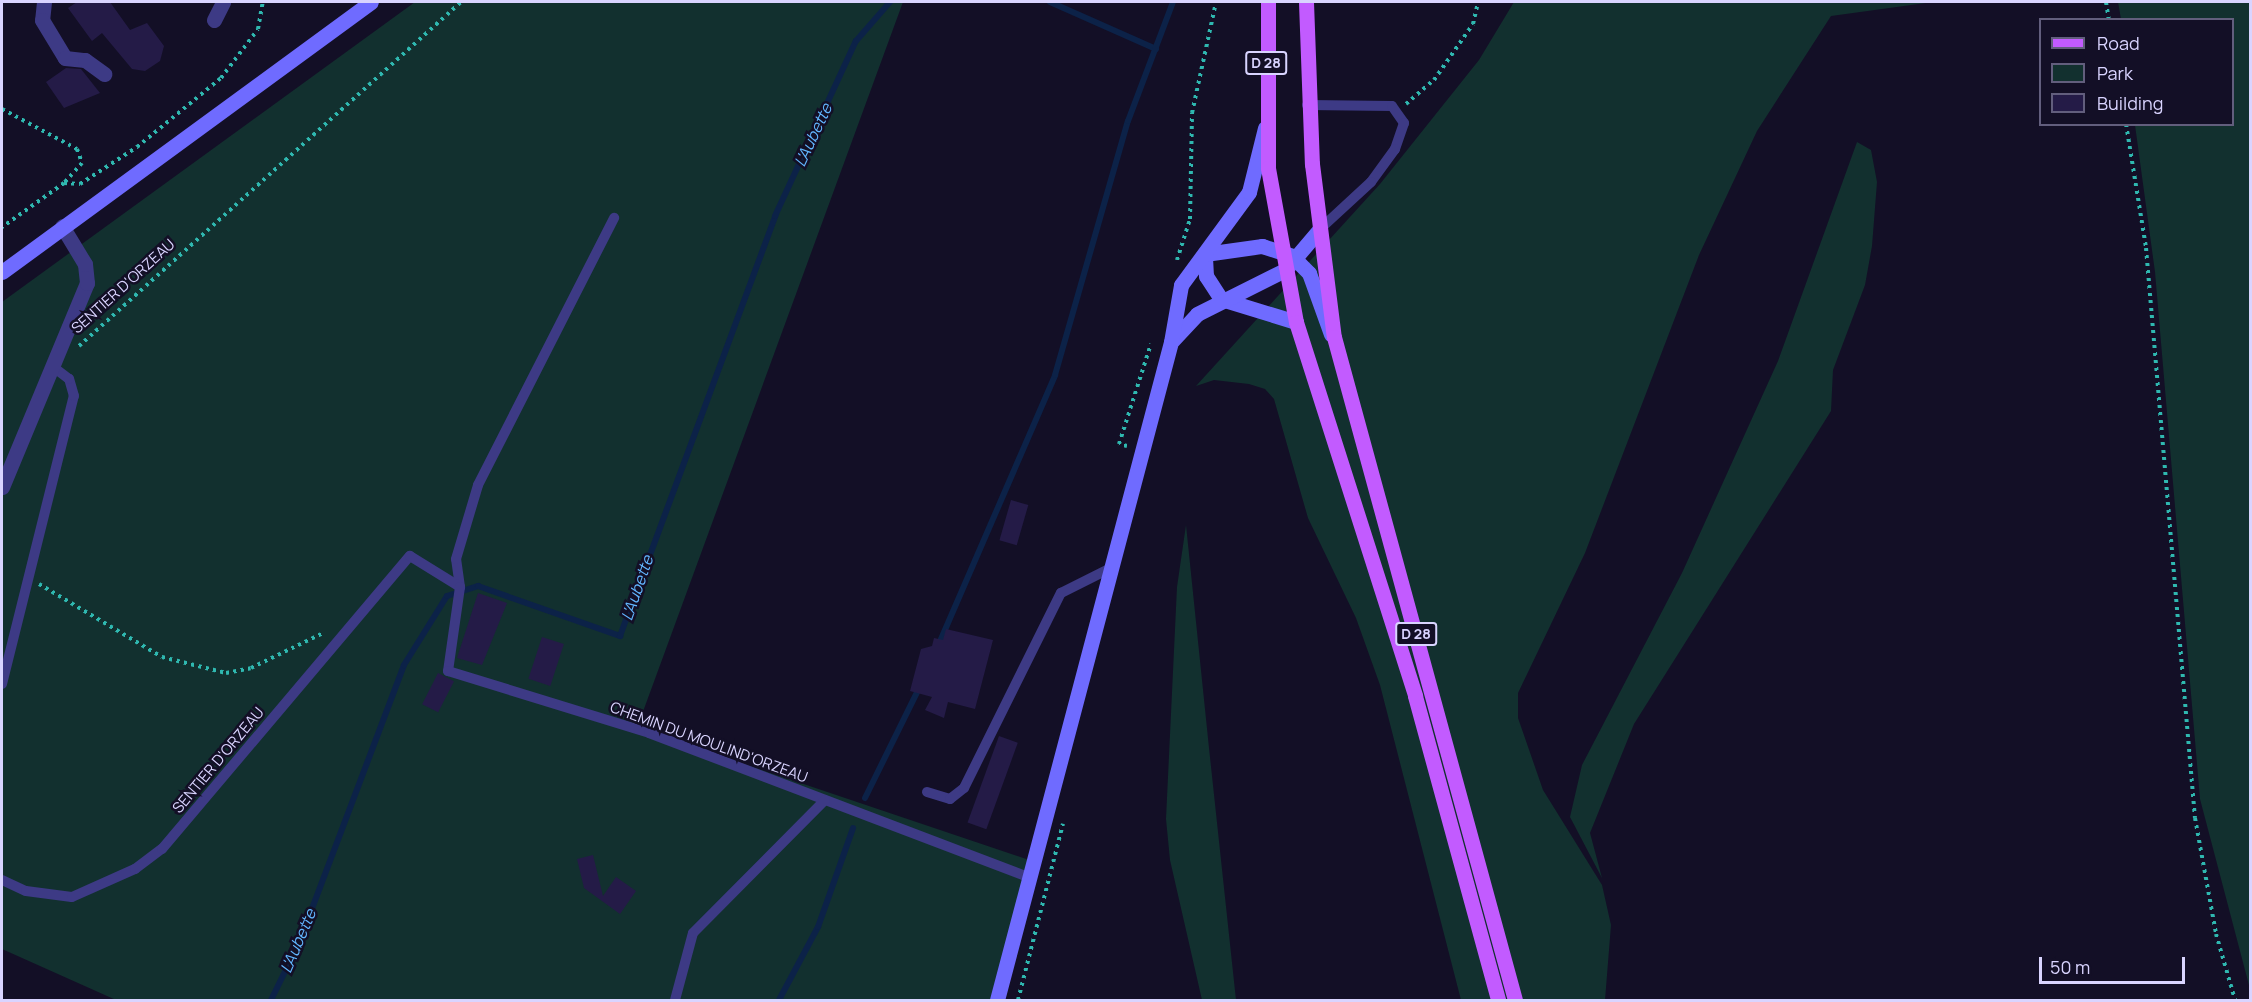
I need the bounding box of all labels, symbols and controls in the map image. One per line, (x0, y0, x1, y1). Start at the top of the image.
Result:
legend (2039, 18, 2234, 126)
text: Road (2097, 31, 2140, 55)
road number: D 28 (1245, 52, 1287, 74)
text: Park (2097, 61, 2133, 85)
text: Building (2097, 91, 2163, 115)
water label: L'Aubette (790, 100, 836, 170)
street label: SENTIER D'ORZEAU (68, 235, 178, 337)
water label: L'Aubette (617, 553, 657, 623)
road number: D 28 (1395, 623, 1437, 645)
street label: CHEMIN DU MOULIND'ORZEAU (608, 698, 810, 786)
street label: SENTIER D'ORZEAU (168, 703, 268, 817)
water label: L'Aubette (276, 906, 320, 976)
scale bar (2042, 945, 2188, 983)
text: 50 m (2050, 955, 2090, 979)

